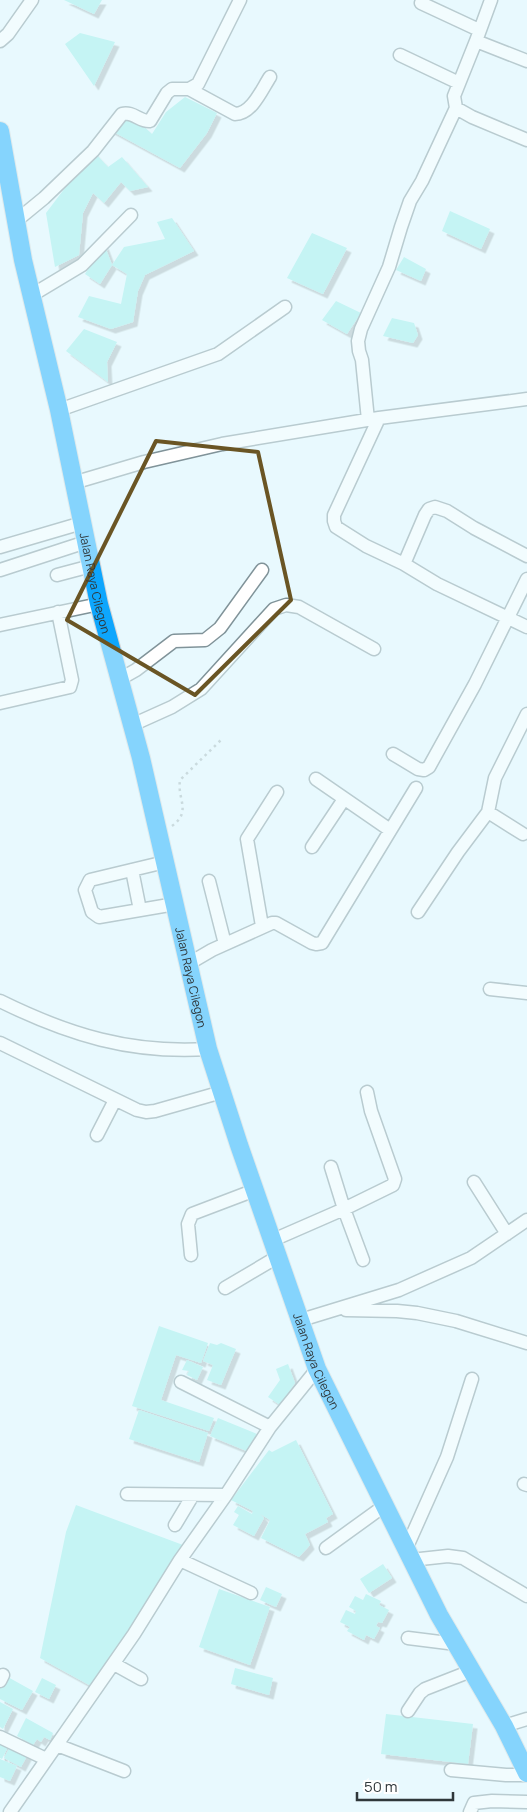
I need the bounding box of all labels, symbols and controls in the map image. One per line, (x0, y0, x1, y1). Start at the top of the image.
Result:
street label: Jalan Raya Cilegon (76, 531, 115, 635)
street label: Jalan Raya Cilegon (172, 925, 211, 1029)
street label: Jalan Raya Cilegon (290, 1310, 344, 1412)
scale bar (357, 1770, 453, 1802)
text: 50 m (364, 1776, 398, 1797)

